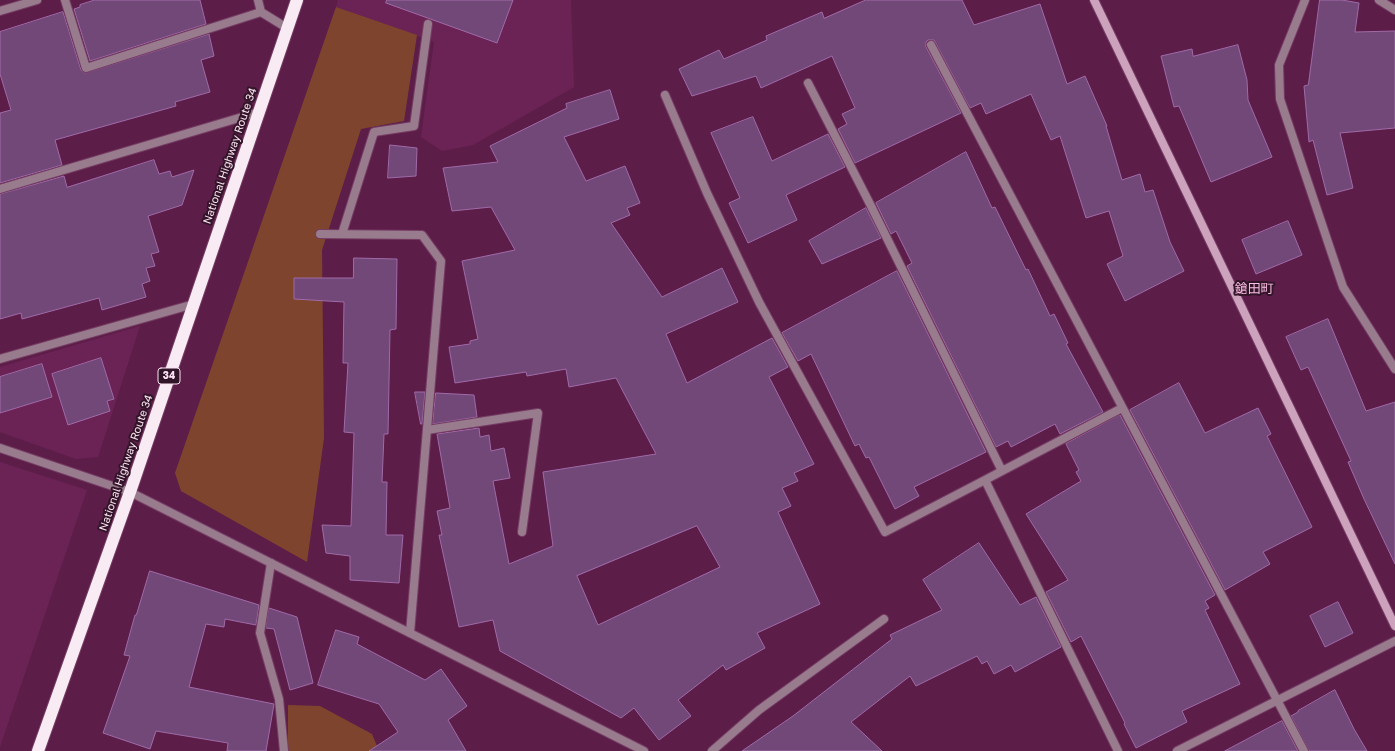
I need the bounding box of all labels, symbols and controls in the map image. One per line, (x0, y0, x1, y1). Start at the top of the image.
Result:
street label: National Highway Route 34 (200, 86, 260, 226)
district label: 鎗田町 (1235, 281, 1273, 297)
road number: 34 (158, 368, 180, 384)
street label: National Highway Route 34 (96, 393, 156, 533)

